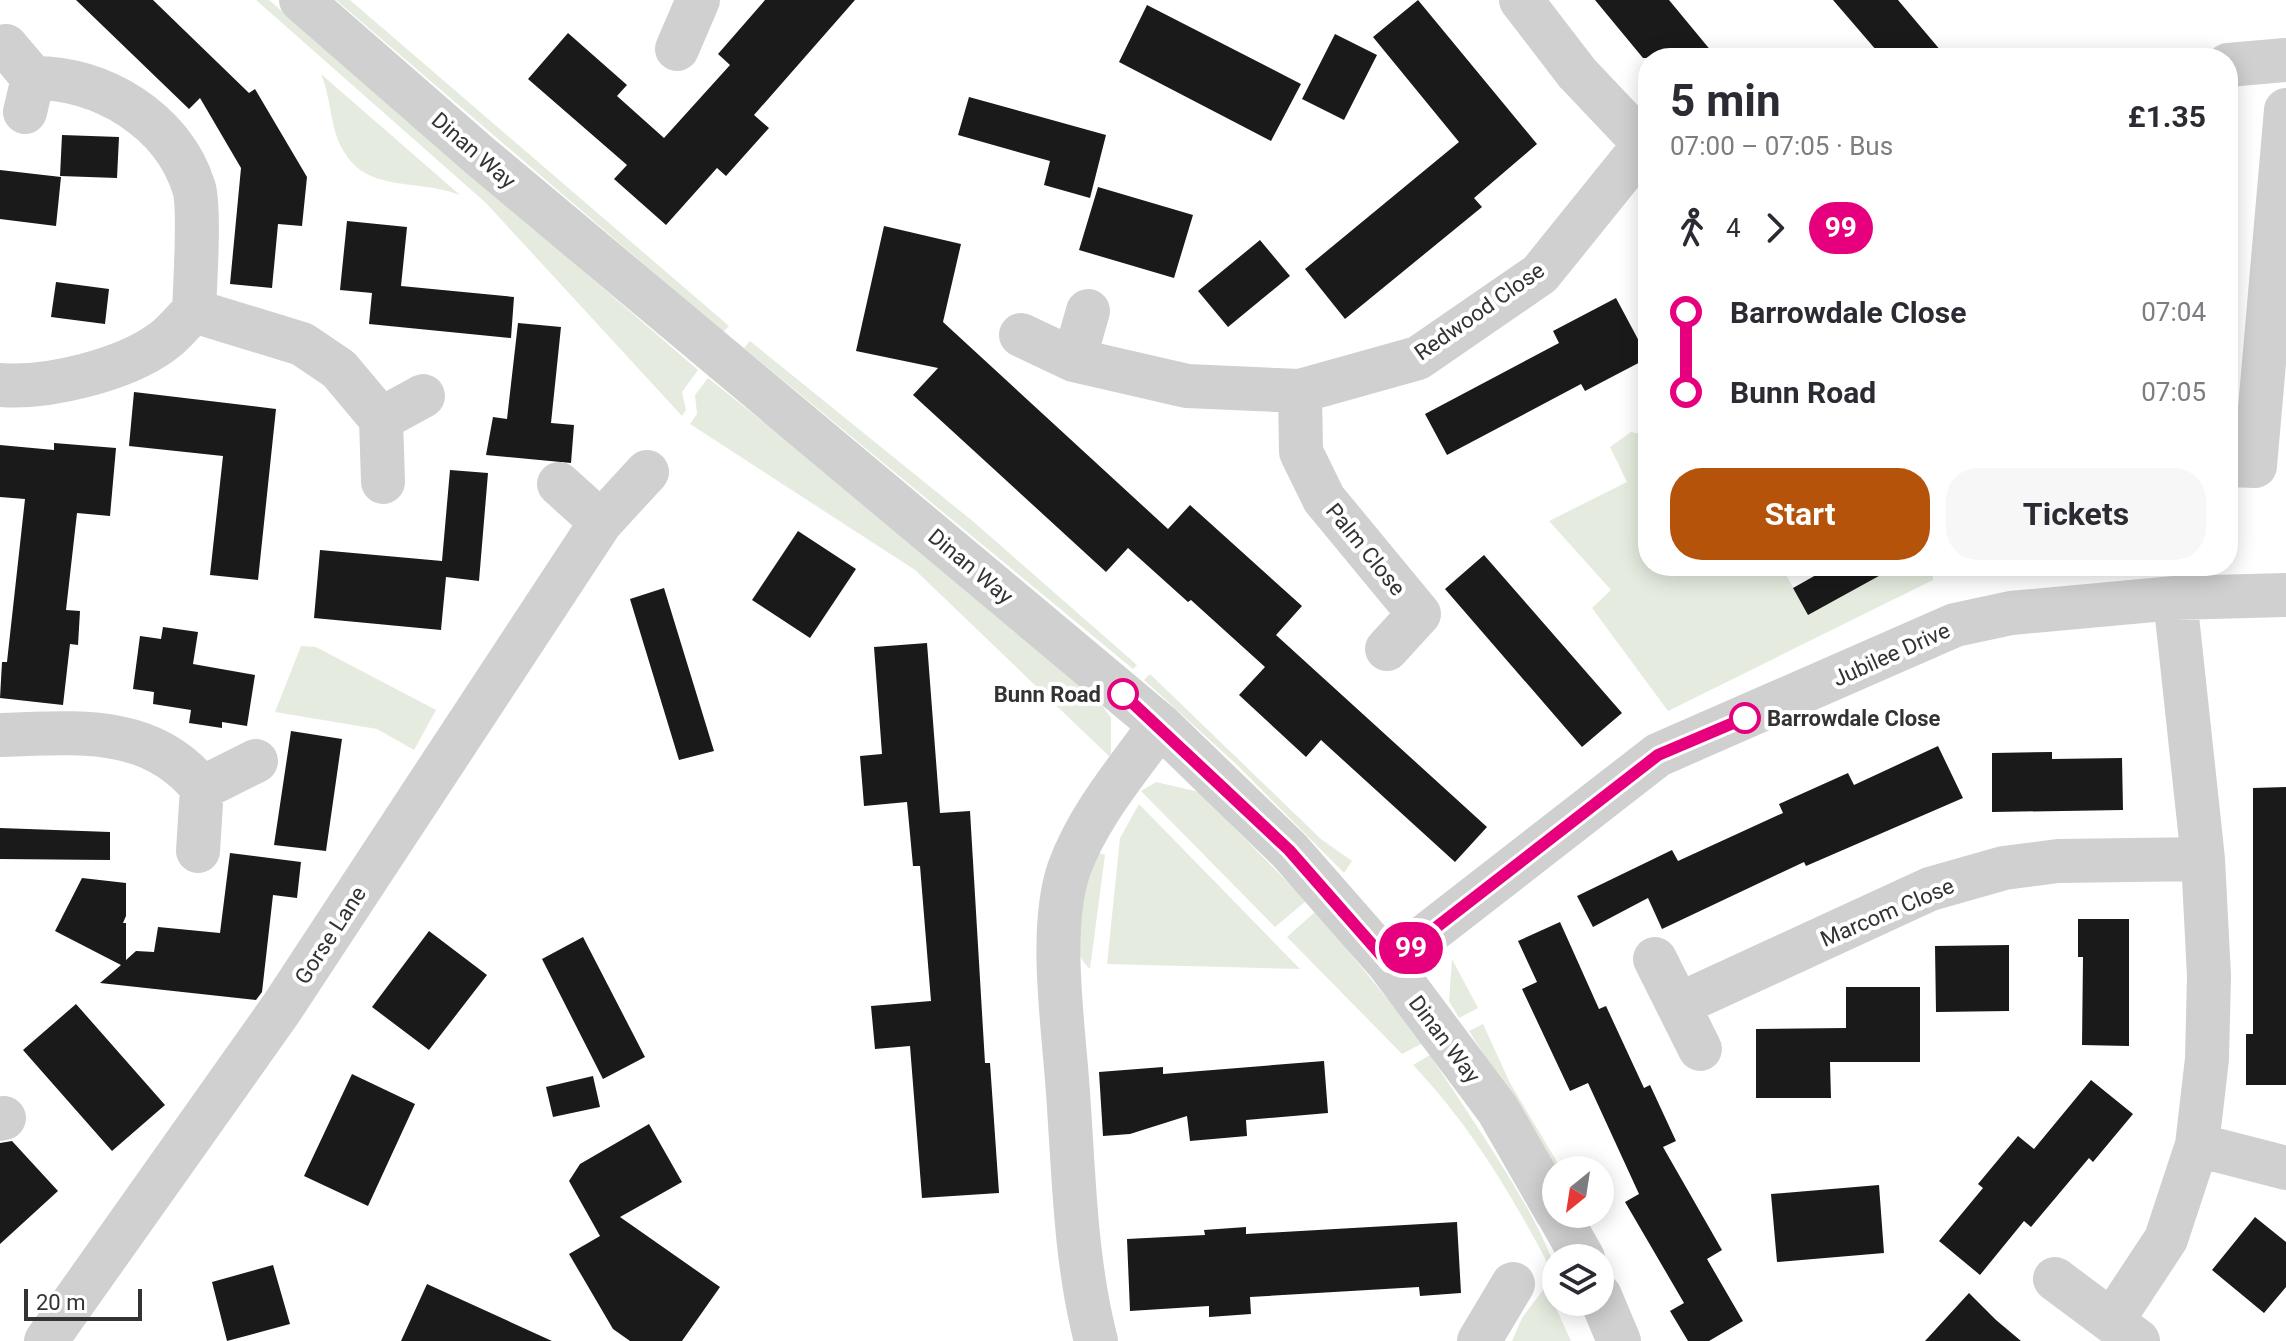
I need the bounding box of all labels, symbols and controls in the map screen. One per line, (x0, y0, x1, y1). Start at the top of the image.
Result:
text: 5 min (1670, 75, 1781, 127)
text: £1.35 (2128, 99, 2206, 134)
street label: Dinan Way (427, 107, 521, 194)
text: 07:00 – 07:05 · Bus (1670, 131, 1893, 161)
icon: walk (1670, 206, 1714, 250)
icon: forward (1753, 206, 1797, 250)
text: 99 (1825, 211, 1857, 244)
text: 4 (1726, 213, 1741, 243)
street label: Redwood Close (1410, 257, 1549, 365)
text: Barrowdale Close (1730, 295, 1966, 330)
text: 07:04 (2141, 297, 2206, 327)
text: Bunn Road (1730, 375, 1876, 410)
text: 07:05 (2141, 377, 2206, 407)
button: Start (1670, 468, 1930, 560)
button: Tickets (1946, 468, 2206, 560)
street label: Palm Close (1321, 498, 1410, 600)
street label: Dinan Way (923, 524, 1019, 609)
street label: Jubilee Drive (1829, 618, 1954, 691)
marker: Bunn Road (1108, 679, 1138, 709)
place label: Bunn Road (994, 682, 1101, 707)
marker: Barrowdale Close (1730, 703, 1760, 733)
place label: Barrowdale Close (1767, 706, 1940, 731)
street label: Marcom Close (1817, 873, 1958, 952)
street label: Gorse Lane (290, 882, 371, 989)
line badge: 99 (1375, 922, 1447, 974)
text: 99 (1395, 931, 1427, 964)
street label: Dinan Way (1404, 991, 1486, 1088)
north arrow (1542, 1156, 1614, 1228)
map controls (1542, 1156, 1614, 1316)
button: layers (1542, 1244, 1614, 1316)
scale bar (24, 1285, 142, 1321)
text: 20 m (36, 1290, 85, 1315)

